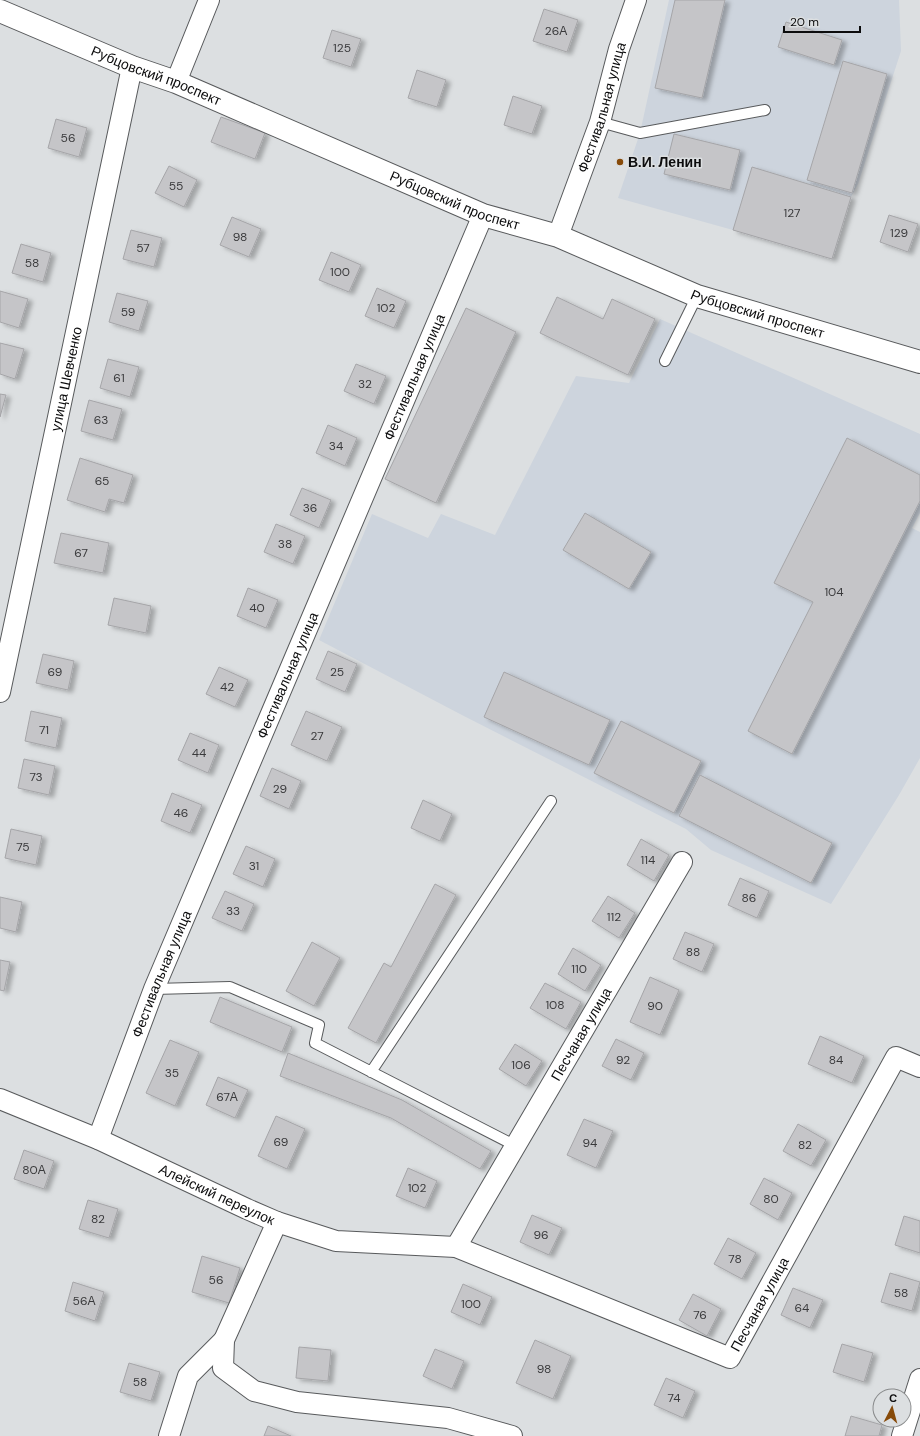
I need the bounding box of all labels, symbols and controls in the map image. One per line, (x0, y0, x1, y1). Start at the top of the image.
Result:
scale bar (784, 8, 860, 34)
text: 20 m (790, 14, 819, 30)
house number: 26А (545, 23, 567, 39)
street label: Фестивальная улица (573, 39, 630, 175)
house number: 125 (333, 40, 351, 56)
street label: Рубцовский проспект (88, 42, 224, 110)
house number: 56 (61, 130, 75, 146)
place label: В.И. Ленин (628, 153, 702, 171)
marker: В.И. Ленин (615, 157, 625, 167)
street label: Рубцовский проспект (387, 167, 522, 234)
house number: 55 (169, 178, 183, 194)
house number: 127 (784, 205, 800, 221)
house number: 129 (890, 225, 908, 241)
house number: 98 (233, 229, 247, 245)
house number: 57 (136, 240, 150, 256)
house number: 58 (25, 255, 39, 271)
house number: 100 (330, 264, 350, 280)
street label: Рубцовский проспект (688, 285, 827, 342)
house number: 102 (377, 300, 395, 316)
house number: 59 (121, 304, 135, 320)
street label: Фестивальная улица (379, 311, 449, 443)
street label: улица Шевченко (46, 325, 86, 433)
house number: 61 (113, 370, 125, 386)
house number: 32 (358, 376, 372, 392)
house number: 63 (94, 412, 108, 428)
house number: 34 (329, 438, 343, 454)
house number: 65 (95, 473, 109, 489)
house number: 36 (303, 500, 317, 516)
house number: 38 (278, 536, 292, 552)
house number: 67 (74, 545, 88, 561)
house number: 104 (824, 584, 844, 600)
house number: 40 (249, 600, 265, 616)
street label: Фестивальная улица (253, 609, 322, 741)
house number: 69 (48, 664, 62, 680)
house number: 25 (330, 664, 344, 680)
house number: 42 (220, 679, 234, 695)
house number: 71 (39, 722, 49, 738)
house number: 27 (310, 728, 324, 744)
house number: 44 (192, 745, 206, 761)
house number: 73 (29, 769, 43, 785)
house number: 29 (273, 781, 287, 797)
house number: 46 (174, 805, 188, 821)
house number: 75 (16, 839, 30, 855)
house number: 114 (641, 852, 655, 868)
house number: 31 (249, 858, 259, 874)
house number: 86 (742, 890, 756, 906)
house number: 33 (226, 903, 240, 919)
street label: Фестивальная улица (128, 907, 195, 1040)
house number: 112 (607, 909, 621, 925)
house number: 88 (686, 944, 700, 960)
house number: 110 (571, 961, 587, 977)
street label: Песчаная улица (547, 984, 616, 1084)
house number: 108 (545, 997, 565, 1013)
house number: 90 (647, 998, 663, 1014)
house number: 92 (616, 1052, 630, 1068)
house number: 84 (829, 1052, 843, 1068)
house number: 106 (511, 1057, 531, 1073)
house number: 35 (165, 1065, 179, 1081)
house number: 67А (216, 1089, 238, 1105)
house number: 69 (274, 1134, 288, 1150)
house number: 94 (583, 1135, 597, 1151)
house number: 82 (798, 1137, 812, 1153)
street label: Алейский переулок (156, 1160, 278, 1229)
house number: 80А (22, 1162, 46, 1178)
house number: 102 (408, 1180, 426, 1196)
house number: 80 (763, 1191, 779, 1207)
house number: 82 (91, 1211, 105, 1227)
house number: 96 (533, 1227, 549, 1243)
house number: 78 (728, 1251, 742, 1267)
street label: Песчаная улица (726, 1254, 793, 1355)
house number: 56 (209, 1272, 223, 1288)
house number: 58 (894, 1285, 908, 1301)
house number: 56А (73, 1293, 95, 1309)
house number: 100 (461, 1296, 481, 1312)
house number: 64 (795, 1300, 809, 1316)
house number: 76 (693, 1307, 707, 1323)
house number: 98 (537, 1361, 551, 1377)
house number: 58 (133, 1374, 147, 1390)
north arrow (872, 1388, 912, 1428)
house number: 74 (668, 1390, 680, 1406)
text: С (888, 1391, 898, 1405)

